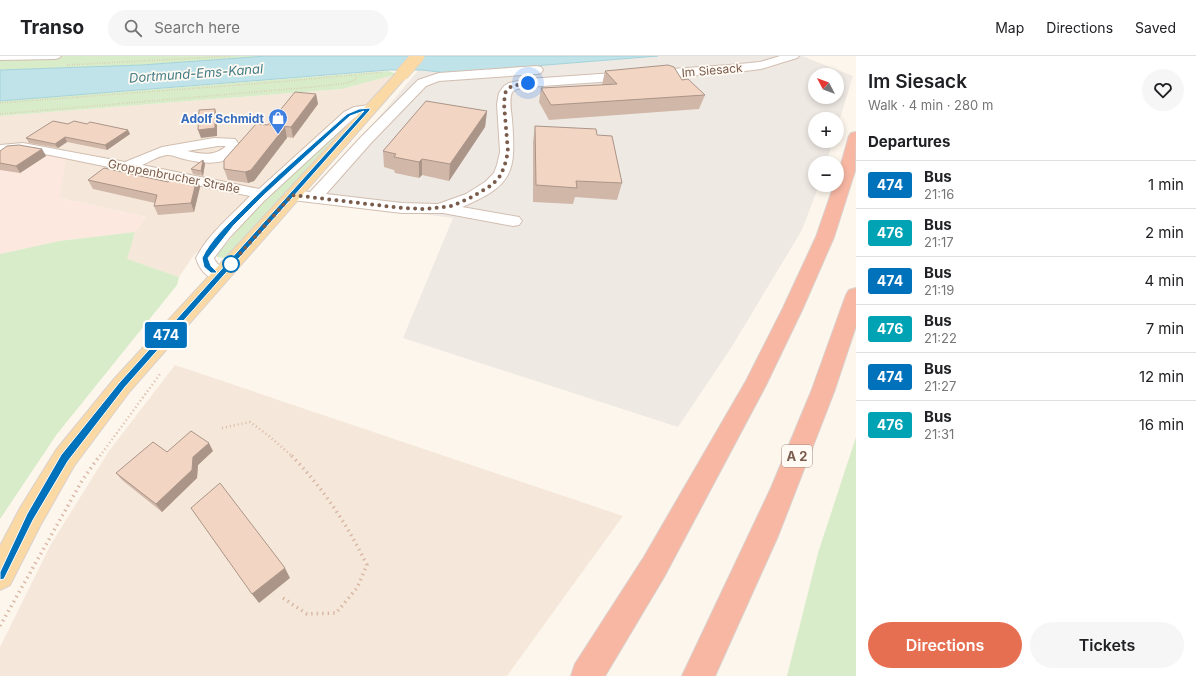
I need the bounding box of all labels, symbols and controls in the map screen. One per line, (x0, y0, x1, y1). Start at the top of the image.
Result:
search box (108, 10, 388, 46)
text: Transo (20, 16, 84, 39)
icon: search (122, 17, 144, 39)
text: Search here (154, 18, 240, 37)
text: Map (995, 19, 1024, 36)
text: Directions (1046, 19, 1113, 36)
text: Saved (1135, 19, 1176, 36)
water label: Dortmund-Ems-Kanal (128, 60, 264, 86)
street label: Im Siesack (681, 60, 744, 80)
north arrow (808, 68, 844, 104)
map controls (808, 68, 844, 192)
button: heart (1142, 69, 1184, 111)
text: Im Siesack (868, 70, 967, 93)
your location (518, 73, 538, 93)
text: Walk · 4 min · 280 m (868, 97, 993, 113)
shop icon: Adolf Schmidt (267, 107, 289, 135)
place label: Adolf Schmidt (181, 111, 265, 126)
button: + (808, 112, 844, 148)
text: Departures (868, 132, 950, 151)
street label: Groppenbrucher Straße (107, 156, 241, 196)
button: − (808, 156, 844, 192)
text: Bus (924, 167, 952, 186)
text: 1 min (1148, 175, 1184, 194)
text: 474 (877, 176, 903, 193)
text: 21:16 (924, 186, 954, 202)
text: Bus (924, 215, 952, 234)
text: 2 min (1145, 223, 1184, 242)
text: 476 (877, 224, 903, 241)
text: 21:17 (924, 234, 954, 250)
unlabelled marker (222, 255, 240, 273)
text: Bus (924, 263, 952, 282)
text: 4 min (1144, 271, 1184, 290)
text: 474 (877, 272, 903, 289)
text: 21:19 (924, 282, 954, 298)
text: Bus (924, 311, 952, 330)
text: 7 min (1146, 319, 1184, 338)
text: 476 (877, 320, 903, 337)
line badge: 474 (143, 322, 189, 348)
text: 474 (153, 326, 179, 343)
text: 21:22 (924, 330, 957, 346)
text: Bus (924, 359, 952, 378)
text: 12 min (1139, 367, 1184, 386)
text: 474 (877, 368, 903, 385)
text: 21:27 (924, 378, 956, 394)
text: Bus (924, 407, 952, 426)
text: 16 min (1139, 415, 1184, 434)
text: 476 (877, 416, 903, 433)
text: 21:31 (924, 426, 954, 442)
road number: A 2 (782, 445, 812, 467)
button: Directions (868, 622, 1022, 668)
button: Tickets (1030, 622, 1184, 668)

